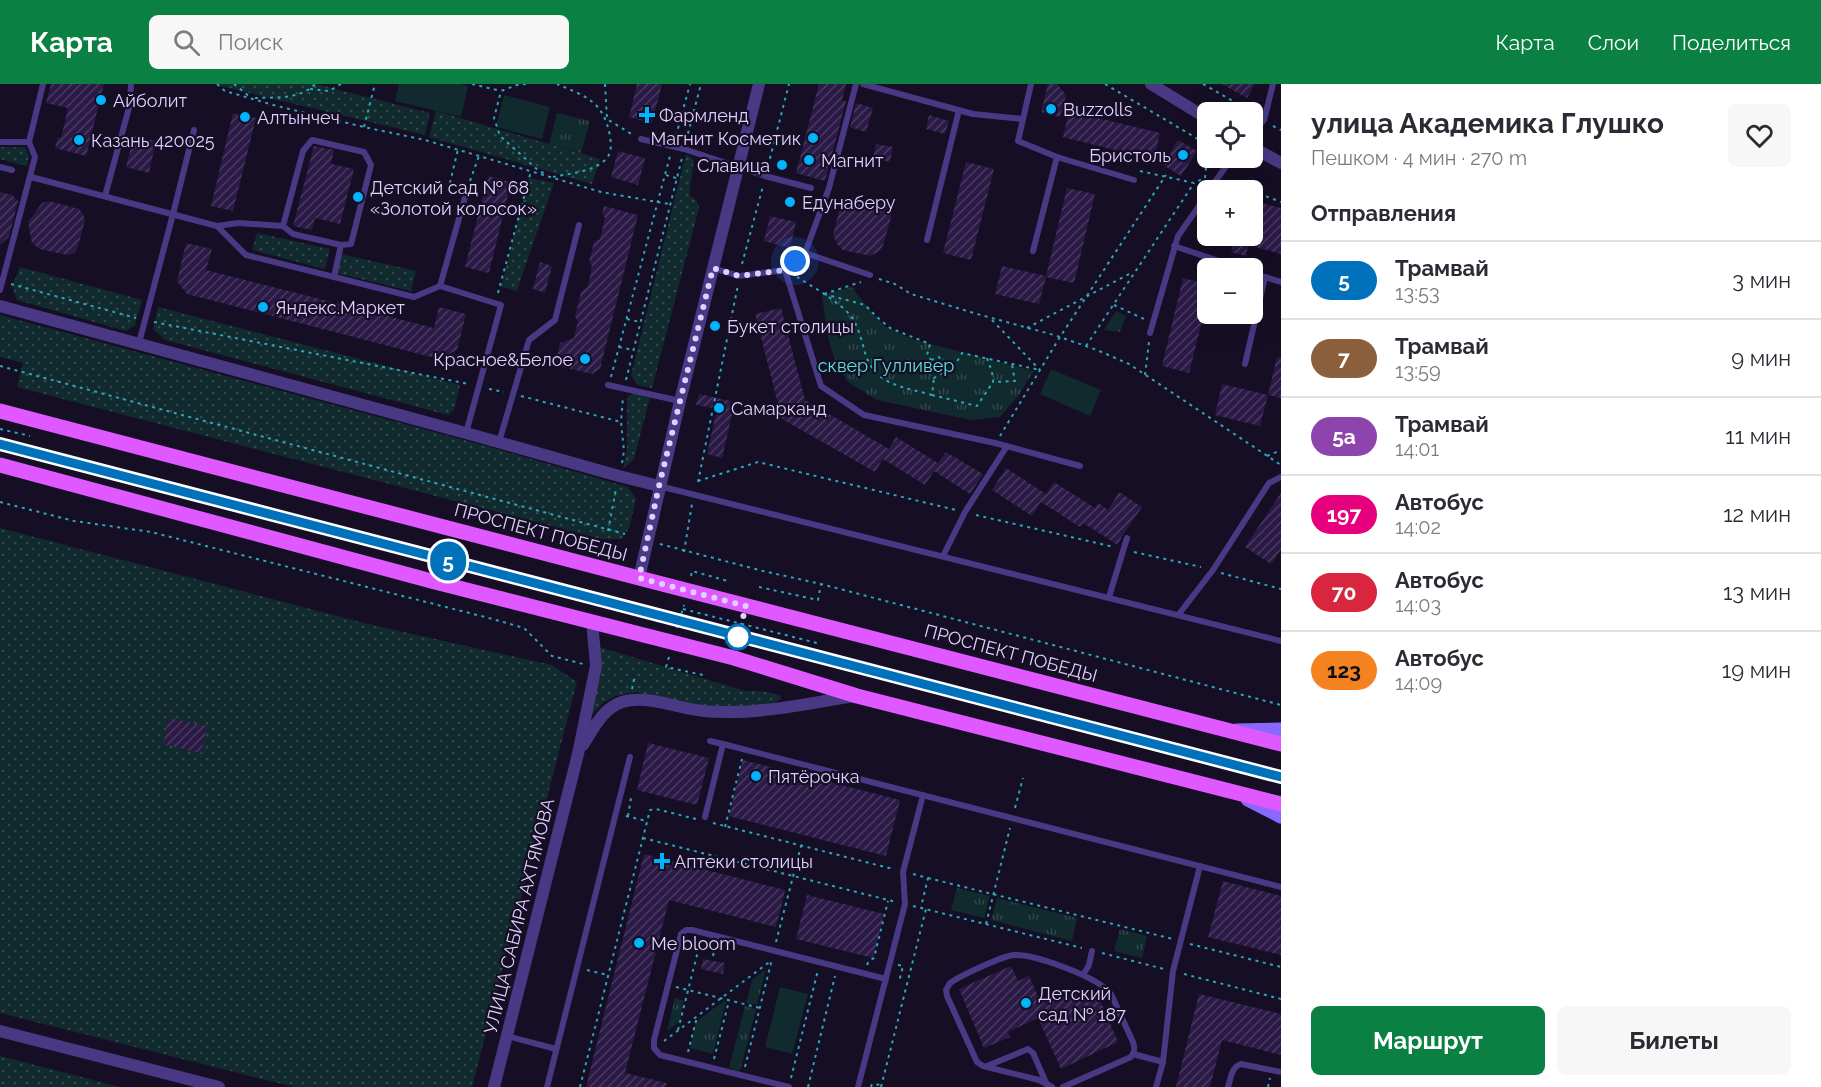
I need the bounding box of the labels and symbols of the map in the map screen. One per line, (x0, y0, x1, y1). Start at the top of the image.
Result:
place label: Айболит (113, 90, 187, 111)
marker: Айболит (94, 93, 108, 107)
place label: Buzzolls (1063, 99, 1133, 120)
marker: Buzzolls (1044, 102, 1058, 116)
place label: Фармленд (659, 105, 749, 126)
place label: Алтынчеч (257, 107, 340, 128)
marker: Фармленд (640, 108, 654, 122)
marker: Алтынчеч (238, 110, 252, 124)
place label: Магнит Косметик (651, 128, 801, 149)
place label: Казань 420025 (91, 130, 215, 151)
marker: Магнит Косметик (806, 131, 820, 145)
marker: Казань 420025 (72, 133, 86, 147)
place label: Бристоль (1089, 145, 1171, 166)
marker: Бристоль (1176, 148, 1190, 162)
place label: Магнит (821, 150, 884, 171)
marker: Магнит (802, 153, 816, 167)
place label: Славица (697, 155, 770, 176)
marker: Славица (775, 158, 789, 172)
place label: Детский сад № 68 «Золотой колосок» (370, 177, 537, 219)
marker: Детский сад № 68 «Золотой колосок» (351, 190, 365, 204)
place label: Едунаберу (802, 192, 896, 213)
marker: Едунаберу (783, 195, 797, 209)
your location (780, 246, 810, 276)
place label: Яндекс.Маркет (275, 297, 405, 318)
marker: Яндекс.Маркет (256, 300, 270, 314)
place label: Букет столицы (727, 316, 854, 337)
marker: Букет столицы (708, 319, 722, 333)
place label: Красное&Белое (433, 349, 573, 370)
marker: Красное&Белое (578, 352, 592, 366)
park label: сквер Гулливер (818, 355, 954, 376)
place label: Самарканд (731, 398, 827, 419)
marker: Самарканд (712, 401, 726, 415)
street label: ПРОСПЕКТ ПОБЕДЫ (452, 499, 630, 565)
line badge: 5 (428, 542, 468, 580)
street label: ПРОСПЕКТ ПОБЕДЫ (922, 620, 1100, 686)
unlabelled marker (725, 624, 751, 650)
place label: Пятёрочка (768, 766, 860, 787)
marker: Пятёрочка (749, 769, 763, 783)
street label: УЛИЦА САБИРА АХТЯМОВА (480, 796, 558, 1036)
place label: Аптеки столицы (674, 851, 813, 872)
marker: Аптеки столицы (655, 854, 669, 868)
place label: Me bloom (651, 933, 736, 954)
marker: Me bloom (632, 936, 646, 950)
place label: Детский сад № 187 (1038, 983, 1126, 1025)
marker: Детский сад № 187 (1019, 996, 1033, 1010)

